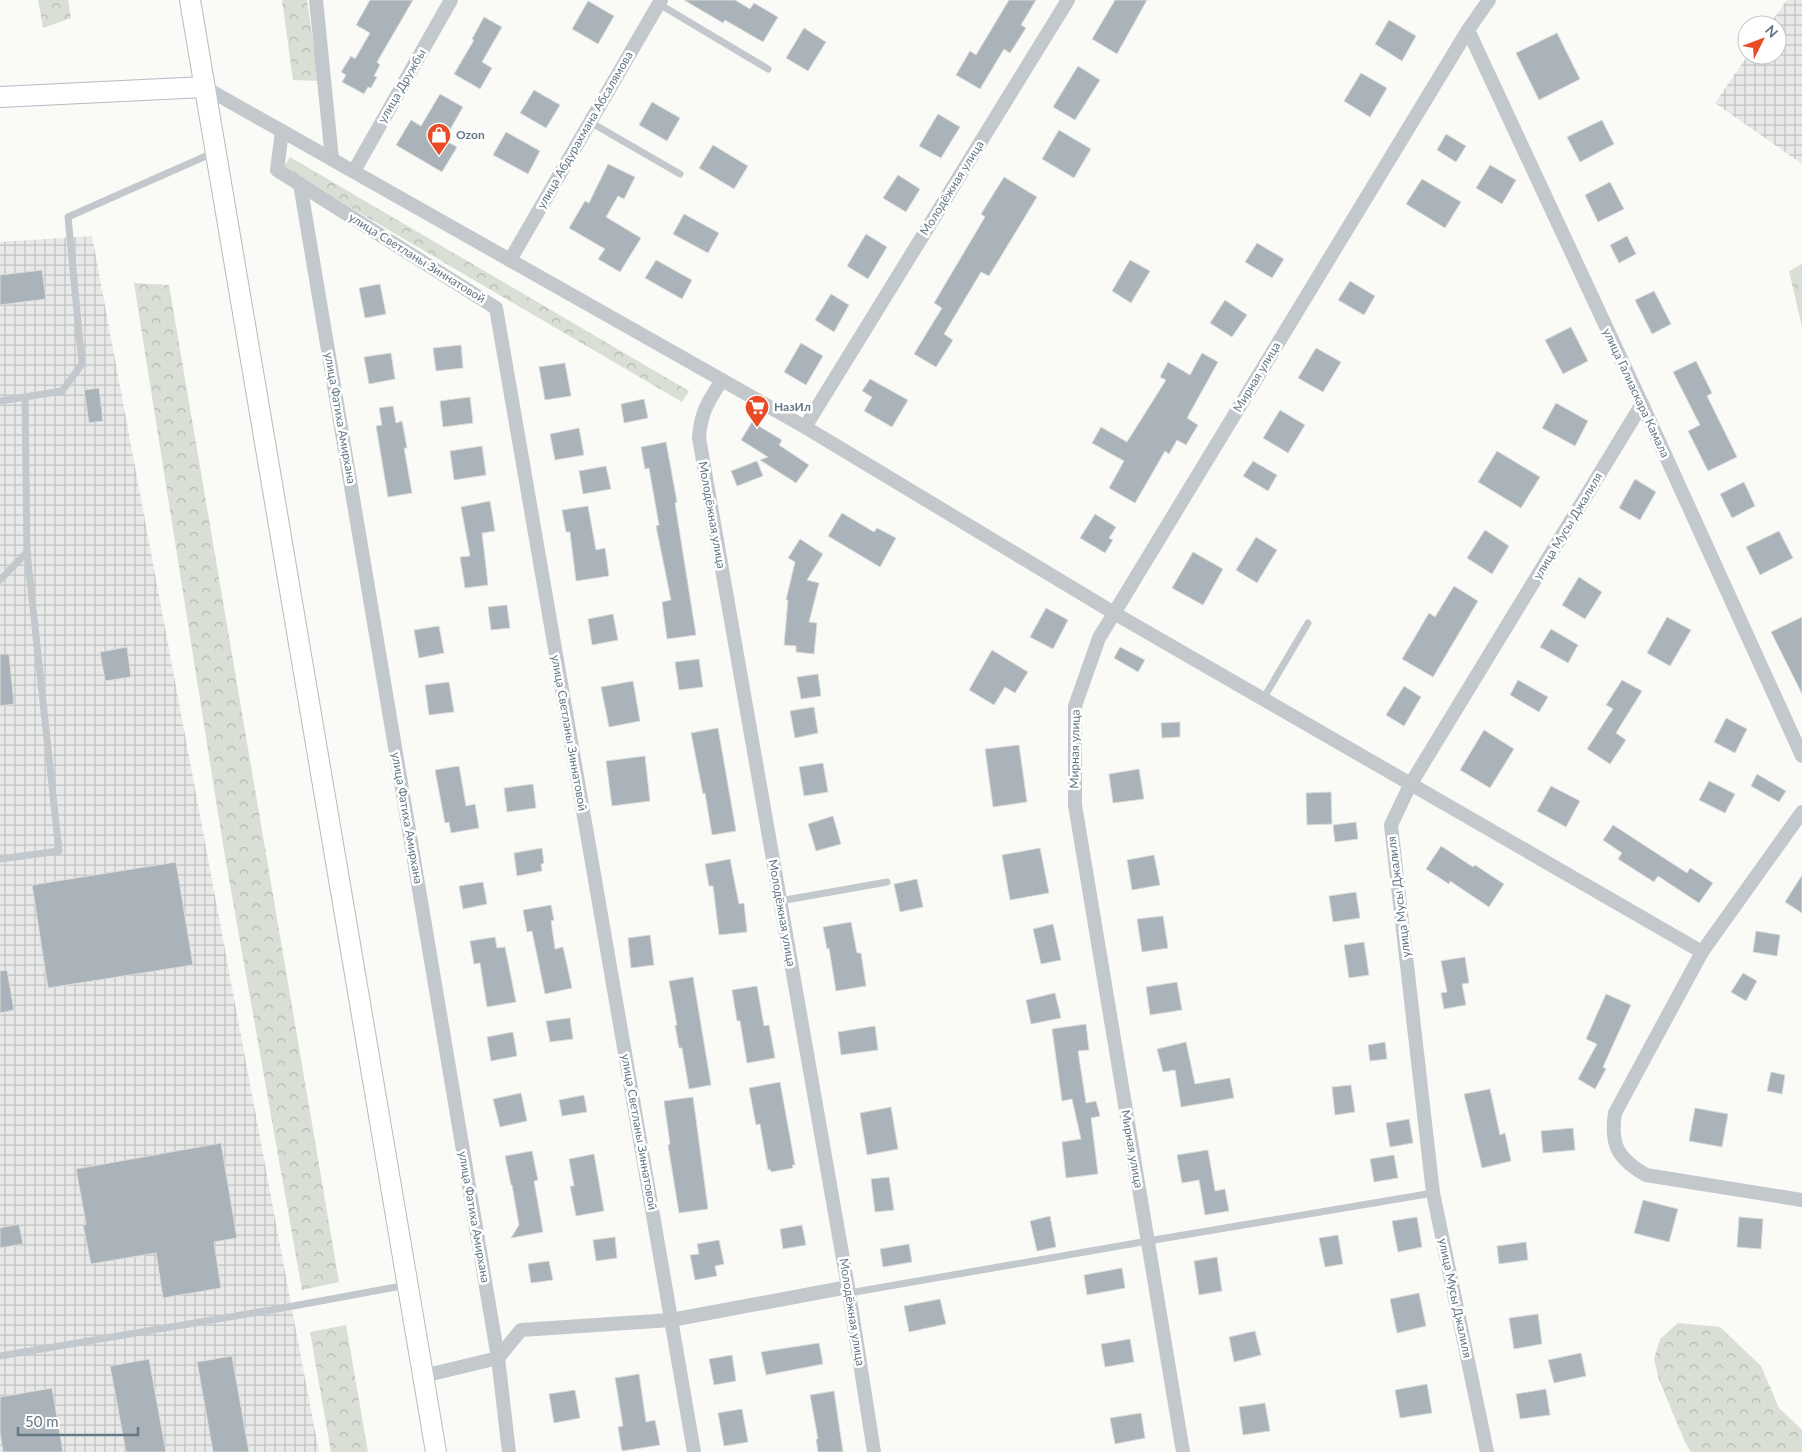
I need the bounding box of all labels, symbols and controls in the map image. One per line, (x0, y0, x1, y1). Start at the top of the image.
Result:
north arrow (1737, 15, 1787, 65)
text: N (1762, 21, 1782, 41)
street label: улица Дружбы (374, 46, 429, 125)
street label: улица Абдурахмана Абсалямова (533, 48, 636, 211)
shop icon: Ozon (426, 122, 452, 156)
place label: Ozon (456, 127, 485, 142)
street label: Молодёжная улица (916, 138, 987, 238)
street label: улица Светланы Зиннатовой (346, 209, 488, 306)
street label: улица Галиаскара Камала (1600, 326, 1673, 460)
street label: Мирная улица (1230, 339, 1283, 415)
street label: улица Фатиха Амирхана (322, 351, 359, 485)
supermarket icon: НазИл (744, 394, 770, 428)
place label: НазИл (774, 399, 811, 414)
street label: Молодёжная улица (696, 460, 729, 570)
street label: улица Мусы Джалиля (1530, 470, 1605, 582)
street label: улица Светланы Зиннатовой (548, 654, 591, 812)
street label: Мирная улица (1066, 709, 1083, 789)
street label: улица Фатиха Амирхана (389, 751, 426, 885)
street label: улица Мусы Джалиля (1384, 835, 1413, 959)
street label: Молодёжная улица (766, 858, 799, 968)
street label: улица Светланы Зиннатовой (618, 1053, 661, 1211)
street label: Мирная улица (1118, 1109, 1147, 1189)
street label: улица Фатиха Амирхана (456, 1150, 493, 1284)
street label: улица Мусы Джалиля (1435, 1237, 1476, 1359)
street label: Молодёжная улица (837, 1257, 868, 1367)
scale bar (18, 1404, 138, 1436)
text: 50 m (25, 1412, 59, 1430)

